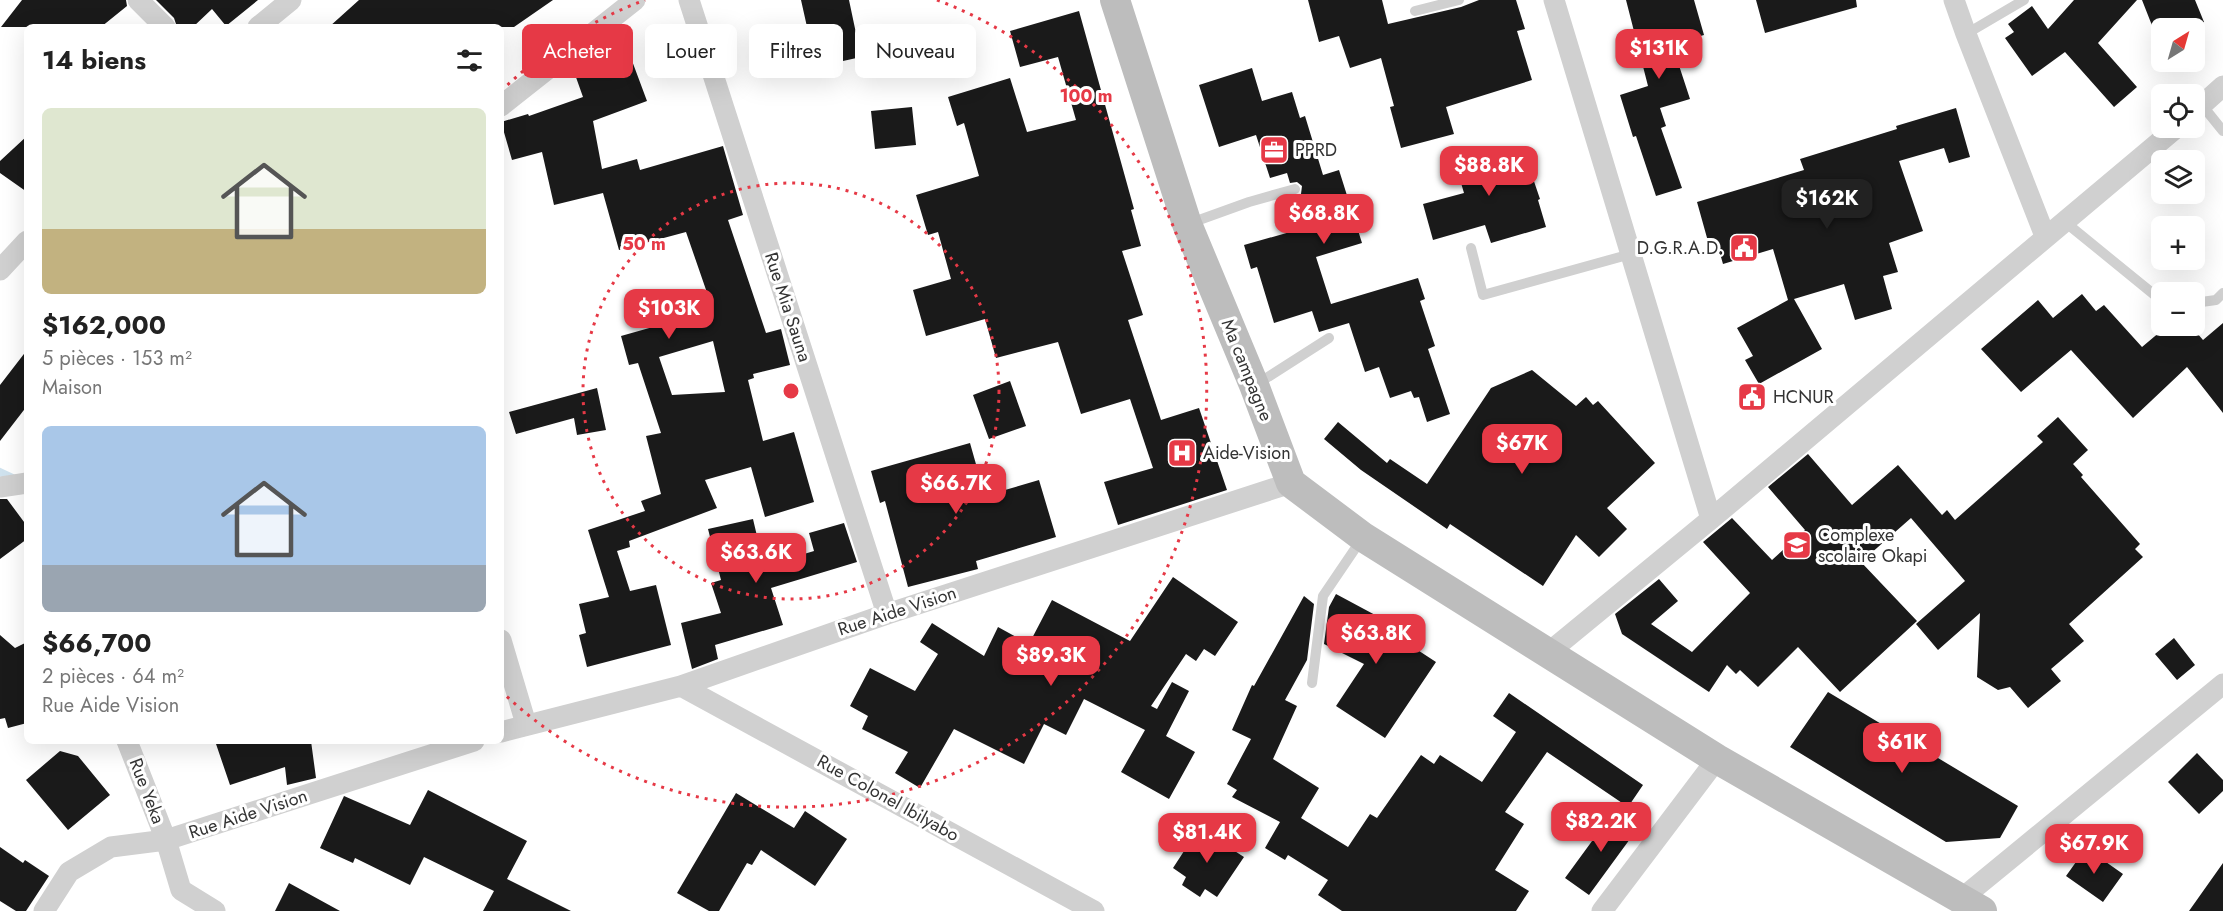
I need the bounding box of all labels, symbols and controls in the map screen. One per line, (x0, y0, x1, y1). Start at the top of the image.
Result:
north arrow (2151, 18, 2205, 72)
map controls (2151, 18, 2205, 336)
chip: Acheter (522, 24, 633, 78)
chip: Louer (645, 24, 737, 78)
chip: Filtres (749, 24, 843, 78)
chip: Nouveau (855, 24, 976, 78)
pin: $131K (1617, 29, 1701, 80)
text: $131K (1629, 34, 1689, 63)
text: 14 biens (42, 41, 146, 79)
icon: filters (453, 44, 486, 77)
text: 100 m (1059, 83, 1113, 109)
button: locate (2151, 84, 2205, 138)
office icon: PPRD (1258, 134, 1290, 166)
place label: PPRD (1295, 137, 1337, 163)
pin: $88.8K (1440, 146, 1538, 197)
icon: home (210, 147, 318, 255)
button: layers (2151, 150, 2205, 204)
text: $88.8K (1454, 151, 1524, 180)
pin: $162K (1785, 179, 1869, 230)
text: $162K (1795, 184, 1859, 213)
pin: $68.8K (1275, 194, 1373, 245)
text: $68.8K (1288, 199, 1360, 228)
button: + (2151, 216, 2205, 270)
text: 50 m (622, 231, 666, 257)
public building icon: D.G.R.A.D. (1728, 232, 1760, 264)
place label: D.G.R.A.D. (1637, 235, 1723, 261)
street label: Rue Mia Sauna (758, 249, 818, 365)
button: − (2151, 282, 2205, 336)
pin: $103K (627, 289, 711, 340)
text: $103K (638, 294, 700, 323)
text: $162,000 (42, 306, 166, 344)
street label: Ma campagne (1215, 315, 1279, 425)
text: 5 pièces · 153 m² (42, 344, 192, 373)
text: Maison (42, 373, 103, 402)
centre of rings (781, 381, 801, 401)
public building icon: HCNUR (1736, 381, 1768, 413)
place label: HCNUR (1773, 384, 1834, 410)
pin: $67K (1486, 424, 1558, 475)
text: $67K (1496, 429, 1548, 458)
hospital icon: Aide-Vision (1166, 437, 1198, 469)
place label: Aide-Vision (1203, 440, 1291, 466)
pin: $66.7K (907, 464, 1005, 515)
icon: home (210, 465, 318, 573)
text: $66.7K (920, 469, 992, 498)
place label: Complexe scolaire Okapi (1818, 522, 1927, 569)
school or university icon: Complexe scolaire Okapi (1781, 529, 1813, 561)
pin: $63.6K (707, 533, 805, 584)
text: $63.6K (720, 538, 792, 567)
street label: Rue Aide Vision (834, 580, 960, 642)
pin: $63.8K (1327, 614, 1425, 665)
text: $63.8K (1341, 619, 1411, 648)
text: $66,700 (42, 624, 152, 662)
pin: $89.3K (1002, 636, 1100, 687)
text: $89.3K (1016, 641, 1086, 670)
text: 2 pièces · 64 m² (42, 662, 184, 691)
text: Rue Aide Vision (42, 691, 179, 720)
pin: $61K (1866, 723, 1938, 774)
text: $61K (1877, 728, 1927, 757)
street label: Rue Colonel Ibilyabo (812, 748, 964, 848)
street label: Rue Yeka (123, 754, 171, 828)
street label: Rue Aide Vision (185, 783, 311, 845)
pin: $82.2K (1552, 802, 1650, 853)
text: $82.2K (1565, 807, 1637, 836)
pin: $81.4K (1158, 813, 1256, 864)
text: $81.4K (1172, 818, 1242, 847)
pin: $67.9K (2045, 824, 2143, 875)
text: $67.9K (2059, 829, 2129, 858)

